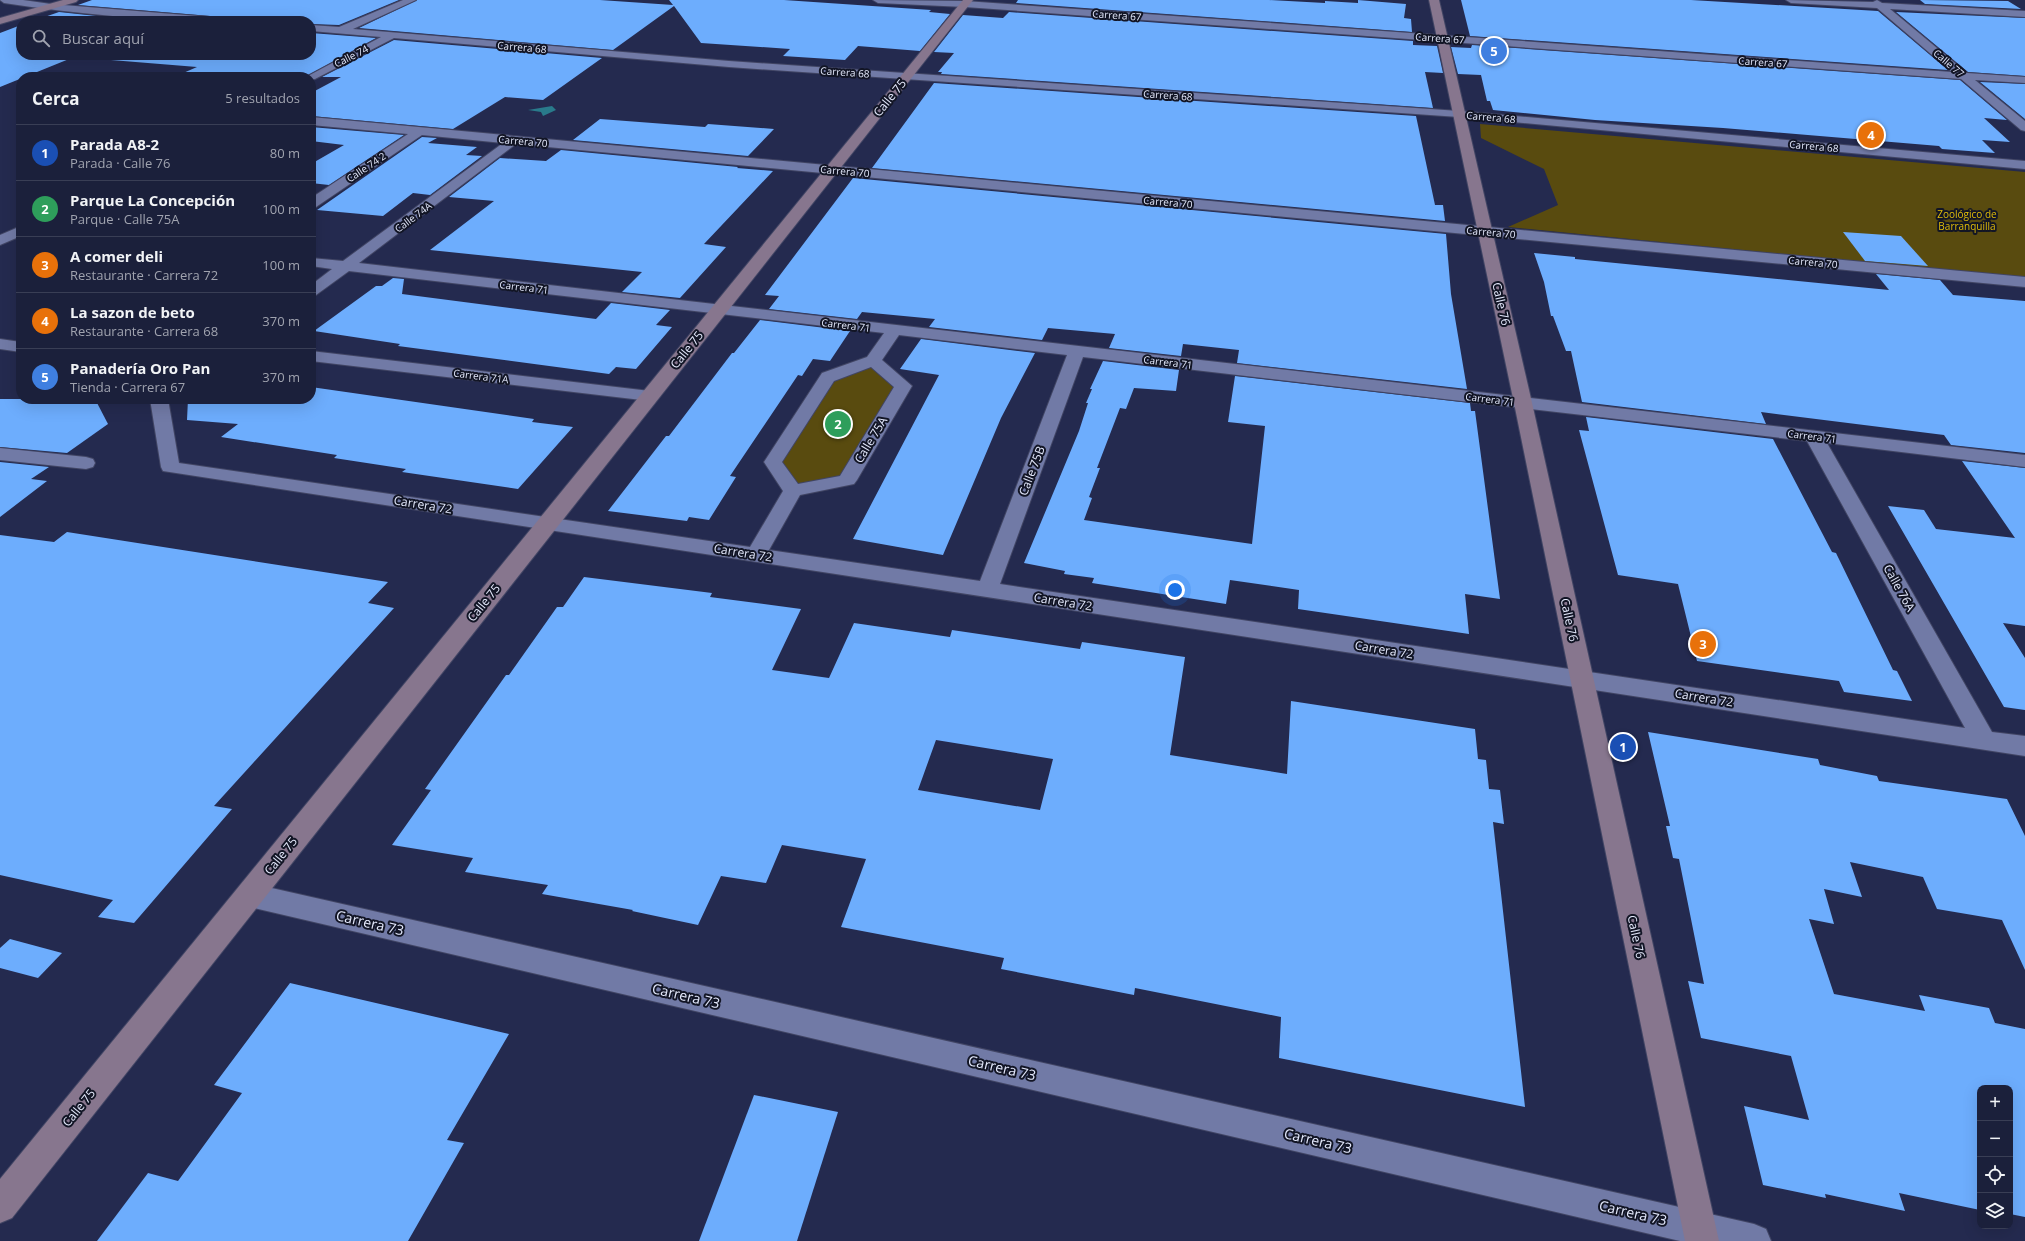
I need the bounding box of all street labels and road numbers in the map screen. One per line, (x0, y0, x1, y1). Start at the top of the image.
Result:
street label: Carrera 67 (1092, 6, 1142, 24)
street label: Carrera 67 (1415, 29, 1465, 47)
street label: Carrera 68 (497, 38, 547, 56)
street label: Calle 74 (332, 41, 371, 71)
street label: Calle 77 (1930, 46, 1968, 80)
street label: Carrera 67 (1738, 53, 1788, 71)
street label: Carrera 68 (820, 63, 870, 81)
street label: Calle 75 (869, 75, 910, 120)
street label: Carrera 68 (1143, 86, 1193, 104)
street label: Carrera 68 (1466, 108, 1516, 126)
street label: Carrera 70 (498, 132, 548, 150)
street label: Carrera 68 (1789, 137, 1839, 155)
street label: Calle 74 2 (343, 148, 389, 185)
street label: Carrera 70 (820, 162, 870, 180)
street label: Carrera 70 (1143, 193, 1193, 211)
street label: Calle 74A (392, 198, 435, 235)
street label: Carrera 70 (1466, 223, 1516, 241)
street label: Carrera 70 (1788, 253, 1838, 271)
street label: Carrera 71 (499, 277, 549, 297)
street label: Calle 76 (1488, 281, 1515, 327)
street label: Carrera 71 (821, 315, 871, 335)
street label: Calle 75 (666, 327, 707, 372)
street label: Carrera 71 (1143, 352, 1193, 372)
street label: Carrera 71A (453, 366, 510, 386)
street label: Carrera 71 (1465, 389, 1515, 409)
street label: Calle 75A (850, 413, 891, 466)
street label: Carrera 71 (1787, 426, 1837, 446)
street label: Calle 75B (1014, 443, 1049, 498)
street label: Carrera 72 (393, 491, 454, 518)
street label: Carrera 72 (713, 539, 774, 566)
street label: Calle 76A (1880, 561, 1920, 615)
street label: Calle 75 (463, 580, 504, 625)
street label: Carrera 72 (1033, 588, 1094, 615)
street label: Calle 76 (1557, 597, 1582, 643)
street label: Carrera 72 (1354, 636, 1415, 663)
street label: Carrera 72 (1674, 684, 1735, 711)
street label: Calle 75 (260, 833, 301, 878)
street label: Carrera 73 (334, 905, 406, 940)
street label: Calle 76 (1624, 914, 1649, 960)
street label: Carrera 73 (650, 978, 722, 1013)
street label: Carrera 73 (966, 1050, 1038, 1085)
street label: Calle 75 (58, 1085, 99, 1130)
street label: Carrera 73 (1282, 1123, 1354, 1158)
street label: Carrera 73 (1597, 1195, 1669, 1230)

